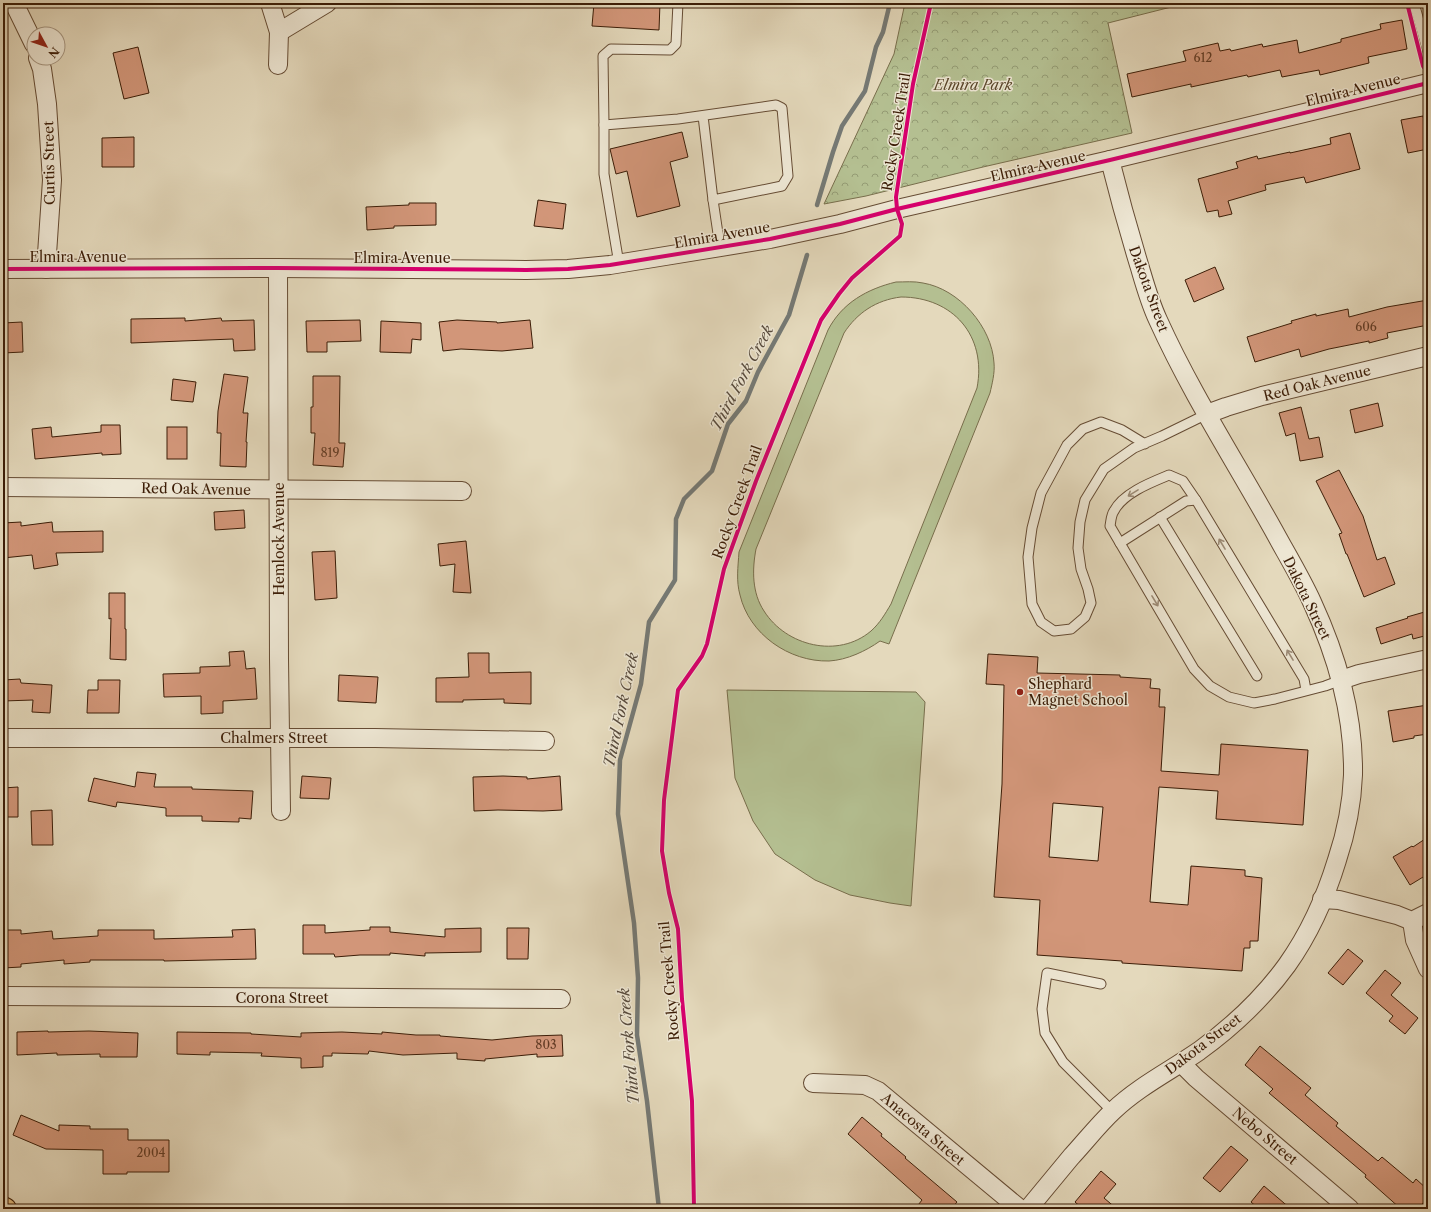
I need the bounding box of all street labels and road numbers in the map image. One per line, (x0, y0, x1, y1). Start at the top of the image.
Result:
street label: Elmira Avenue (1304, 69, 1402, 110)
street label: Rocky Creek Trail (878, 72, 914, 192)
street label: Curtis Street (39, 121, 59, 205)
street label: Elmira Avenue (989, 146, 1087, 186)
street label: Elmira Avenue (673, 218, 772, 252)
street label: Dakota Street (1125, 243, 1173, 335)
street label: Elmira Avenue (29, 248, 127, 266)
street label: Elmira Avenue (353, 249, 451, 267)
street label: Red Oak Avenue (1261, 361, 1373, 405)
street label: Rocky Creek Trail (708, 443, 766, 561)
street label: Red Oak Avenue (141, 479, 251, 499)
street label: Hemlock Avenue (270, 482, 288, 596)
street label: Dakota Street (1279, 553, 1335, 643)
street label: Chalmers Street (220, 729, 328, 747)
street label: Rocky Creek Trail (655, 921, 683, 1041)
street label: Corona Street (235, 989, 329, 1007)
street label: Dakota Street (1161, 1010, 1245, 1078)
street label: Anacosta Street (877, 1088, 969, 1169)
street label: Nebo Street (1229, 1104, 1301, 1168)

